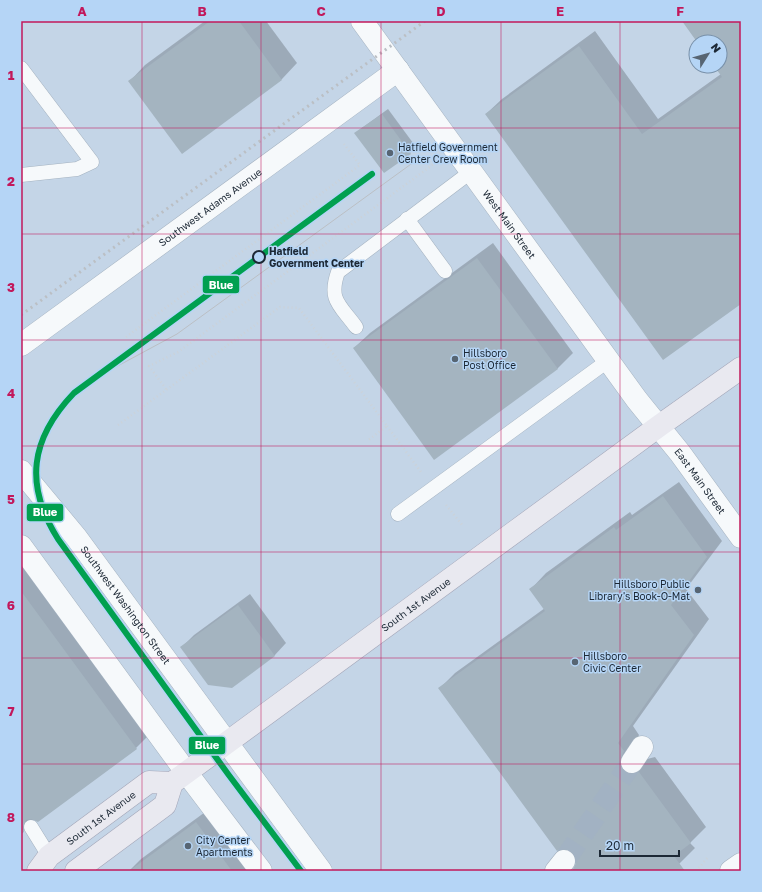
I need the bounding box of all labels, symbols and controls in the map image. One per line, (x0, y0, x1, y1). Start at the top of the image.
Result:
text: A (77, 3, 87, 19)
text: B (197, 3, 207, 19)
text: C (316, 3, 326, 19)
text: D (436, 3, 446, 19)
text: E (556, 3, 564, 19)
text: F (676, 3, 684, 19)
north arrow (688, 34, 728, 74)
text: N (709, 40, 724, 55)
text: 1 (8, 67, 15, 83)
place label: Hatfield Government Center Crew Room (398, 141, 498, 165)
marker: Hatfield Government Center Crew Room (385, 148, 395, 158)
street label: Southwest Adams Avenue (156, 165, 264, 249)
text: 2 (7, 173, 15, 189)
street label: West Main Street (480, 187, 538, 261)
place label: Hatfield Government Center (269, 245, 364, 269)
marker: Hatfield Government Center (252, 250, 266, 264)
line badge: Blue (202, 275, 240, 294)
text: Blue (209, 278, 234, 291)
text: 3 (7, 279, 15, 295)
place label: Hillsboro Post Office (463, 347, 516, 371)
marker: Hillsboro Post Office (450, 354, 460, 364)
text: 4 (7, 385, 15, 401)
street label: East Main Street (672, 445, 728, 516)
text: 5 (7, 491, 15, 507)
line badge: Blue (26, 503, 64, 522)
text: Blue (33, 505, 58, 518)
street label: Southwest Washington Street (78, 543, 173, 666)
street label: South 1st Avenue (379, 575, 453, 634)
place label: Hillsboro Public Library's Book-O-Mat (589, 578, 691, 602)
marker: Hillsboro Public Library's Book-O-Mat (693, 585, 703, 595)
text: 6 (7, 597, 15, 613)
place label: Hillsboro Civic Center (583, 650, 641, 674)
marker: Hillsboro Civic Center (570, 657, 580, 667)
text: 7 (7, 703, 15, 719)
line badge: Blue (188, 736, 226, 755)
text: Blue (195, 738, 220, 751)
street label: South 1st Avenue (64, 788, 138, 847)
text: 8 (7, 809, 15, 825)
scale bar (600, 832, 679, 858)
place label: City Center Apartments (196, 834, 253, 858)
text: 20 m (606, 838, 634, 853)
marker: City Center Apartments (183, 841, 193, 851)

